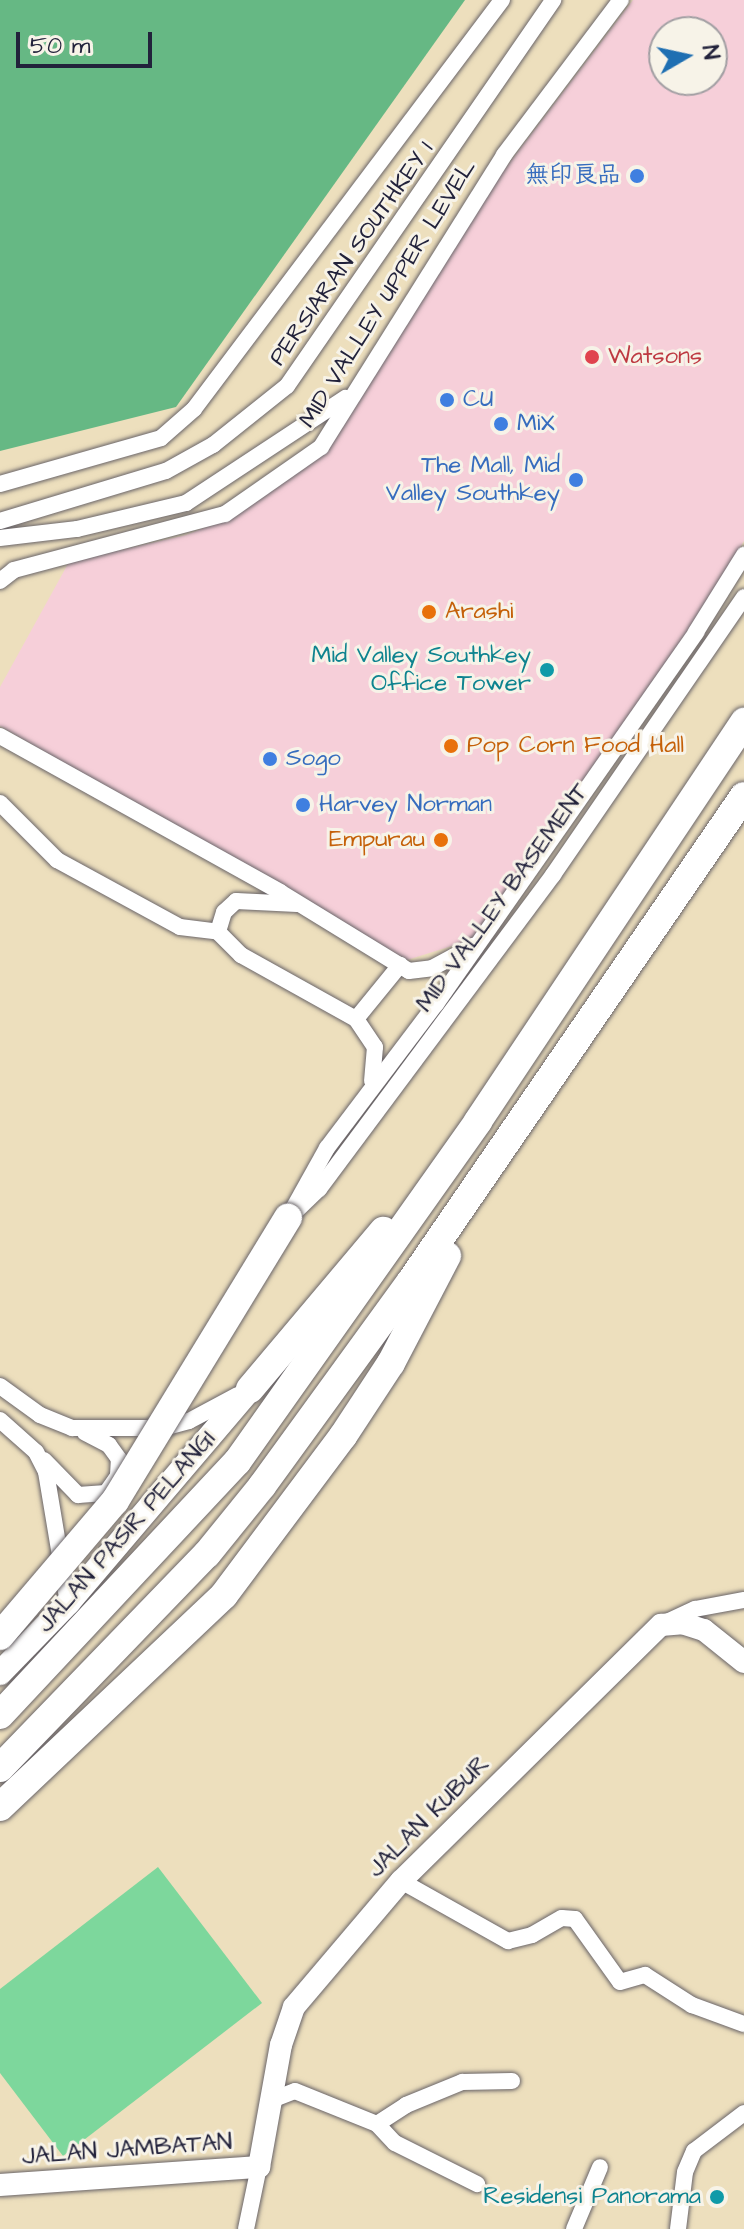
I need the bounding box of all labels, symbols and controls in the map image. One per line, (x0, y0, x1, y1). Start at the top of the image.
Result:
scale bar (20, 16, 156, 66)
north arrow (648, 16, 728, 96)
text: 50 m (30, 29, 90, 63)
text: N (694, 43, 727, 62)
street label: PERSIARAN SOUTHKEY 1 (264, 136, 440, 372)
street label: MID VALLEY UPPER LEVEL (293, 155, 483, 433)
place label: 無印良品 (525, 162, 621, 190)
marker: 無印良品 (628, 167, 646, 185)
place label: Watsons (608, 343, 702, 371)
marker: Watsons (583, 348, 601, 366)
place label: CU (463, 386, 493, 414)
marker: CU (438, 391, 456, 409)
place label: MiX (517, 410, 555, 438)
marker: MiX (492, 415, 510, 433)
place label: The Mall, Mid Valley Southkey (386, 452, 560, 508)
marker: The Mall, Mid Valley Southkey (567, 471, 585, 489)
place label: Arashi (445, 598, 513, 626)
marker: Arashi (420, 603, 438, 621)
place label: Mid Valley Southkey Office Tower (311, 642, 531, 698)
marker: Mid Valley Southkey Office Tower (538, 661, 556, 679)
place label: Pop Corn Food Hall (467, 732, 684, 760)
marker: Pop Corn Food Hall (442, 737, 460, 755)
place label: Sogo (286, 745, 341, 773)
marker: Sogo (261, 750, 279, 768)
street label: MID VALLEY BASEMENT (411, 778, 595, 1018)
place label: Harvey Norman (319, 791, 492, 819)
marker: Harvey Norman (294, 796, 312, 814)
place label: Empurau (329, 826, 425, 854)
marker: Empurau (432, 831, 450, 849)
street label: JALAN PASIR PELANGI (32, 1425, 222, 1639)
street label: JALAN KUBUR (362, 1750, 496, 1884)
street label: JALAN JAMBATAN (21, 2128, 233, 2172)
place label: Residensi Panorama (483, 2183, 701, 2211)
marker: Residensi Panorama (708, 2188, 726, 2206)

